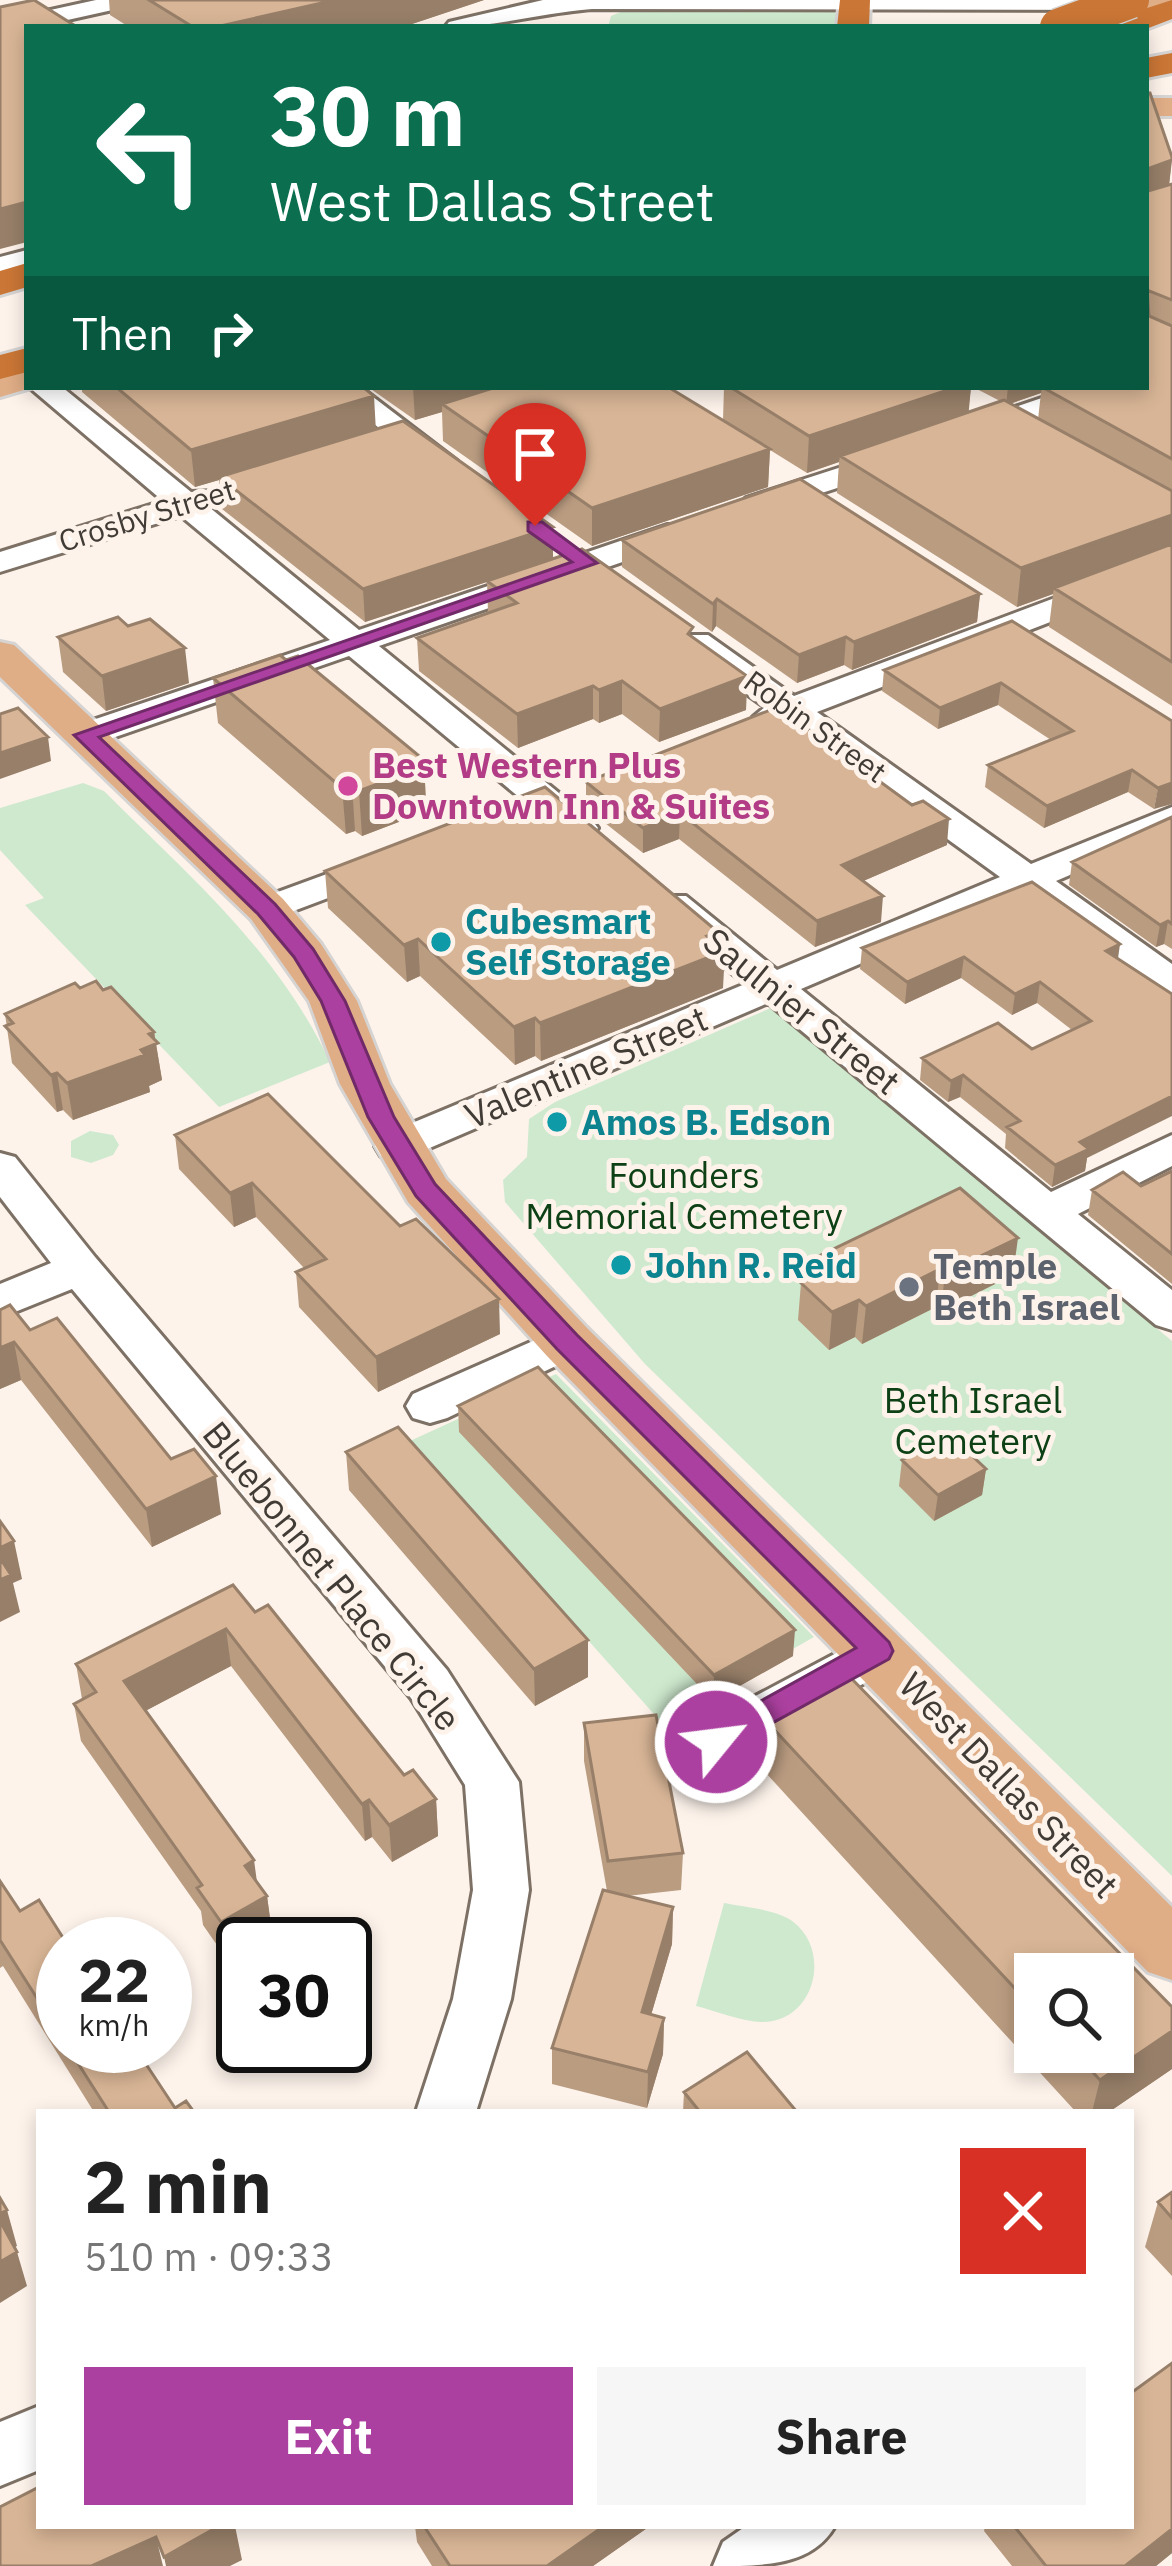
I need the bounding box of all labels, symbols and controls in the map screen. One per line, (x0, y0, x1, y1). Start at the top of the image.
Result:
text: 30 m (270, 60, 466, 169)
icon: left (72, 72, 228, 228)
text: West Dallas Street (270, 166, 715, 236)
icon: right (198, 300, 264, 366)
text: Then (72, 304, 174, 362)
pin (484, 403, 586, 526)
icon: arrive (502, 421, 568, 487)
street label: Crosby Street (54, 469, 240, 560)
street label: Robin Street (737, 661, 895, 791)
place label: Best Western Plus Downtown Inn & Suites (372, 741, 770, 829)
marker: Best Western Plus Downtown Inn & Suites (335, 773, 361, 799)
place label: Cubesmart Self Storage (465, 897, 671, 985)
street label: Saulnier Street (694, 917, 910, 1104)
marker: Cubesmart Self Storage (428, 929, 454, 955)
street label: Valentine Street (457, 994, 714, 1139)
place label: Amos B. Edson (581, 1098, 831, 1145)
marker: Amos B. Edson (544, 1109, 570, 1135)
park label: Founders Memorial Cemetery (525, 1151, 843, 1239)
place label: John R. Reid (645, 1241, 857, 1288)
place label: Temple Beth Israel (933, 1242, 1120, 1330)
marker: John R. Reid (608, 1252, 634, 1278)
marker: Temple Beth Israel (896, 1274, 922, 1300)
park label: Beth Israel Cemetery (884, 1376, 1062, 1464)
street label: Bluebonnet Place Circle (193, 1411, 472, 1740)
street label: West Dallas Street (889, 1662, 1129, 1908)
position arrow (653, 1679, 779, 1805)
speed limit sign: 30 (216, 1917, 372, 2073)
text: 22 (78, 1940, 150, 2019)
map controls (1014, 1953, 1134, 2073)
button: search (1014, 1953, 1134, 2073)
text: km/h (79, 2005, 149, 2044)
text: 2 min (84, 2139, 272, 2233)
button: close (960, 2148, 1086, 2274)
text: 510 m · 09:33 (84, 2231, 334, 2282)
button: Exit (84, 2367, 573, 2505)
button: Share (597, 2367, 1086, 2505)

